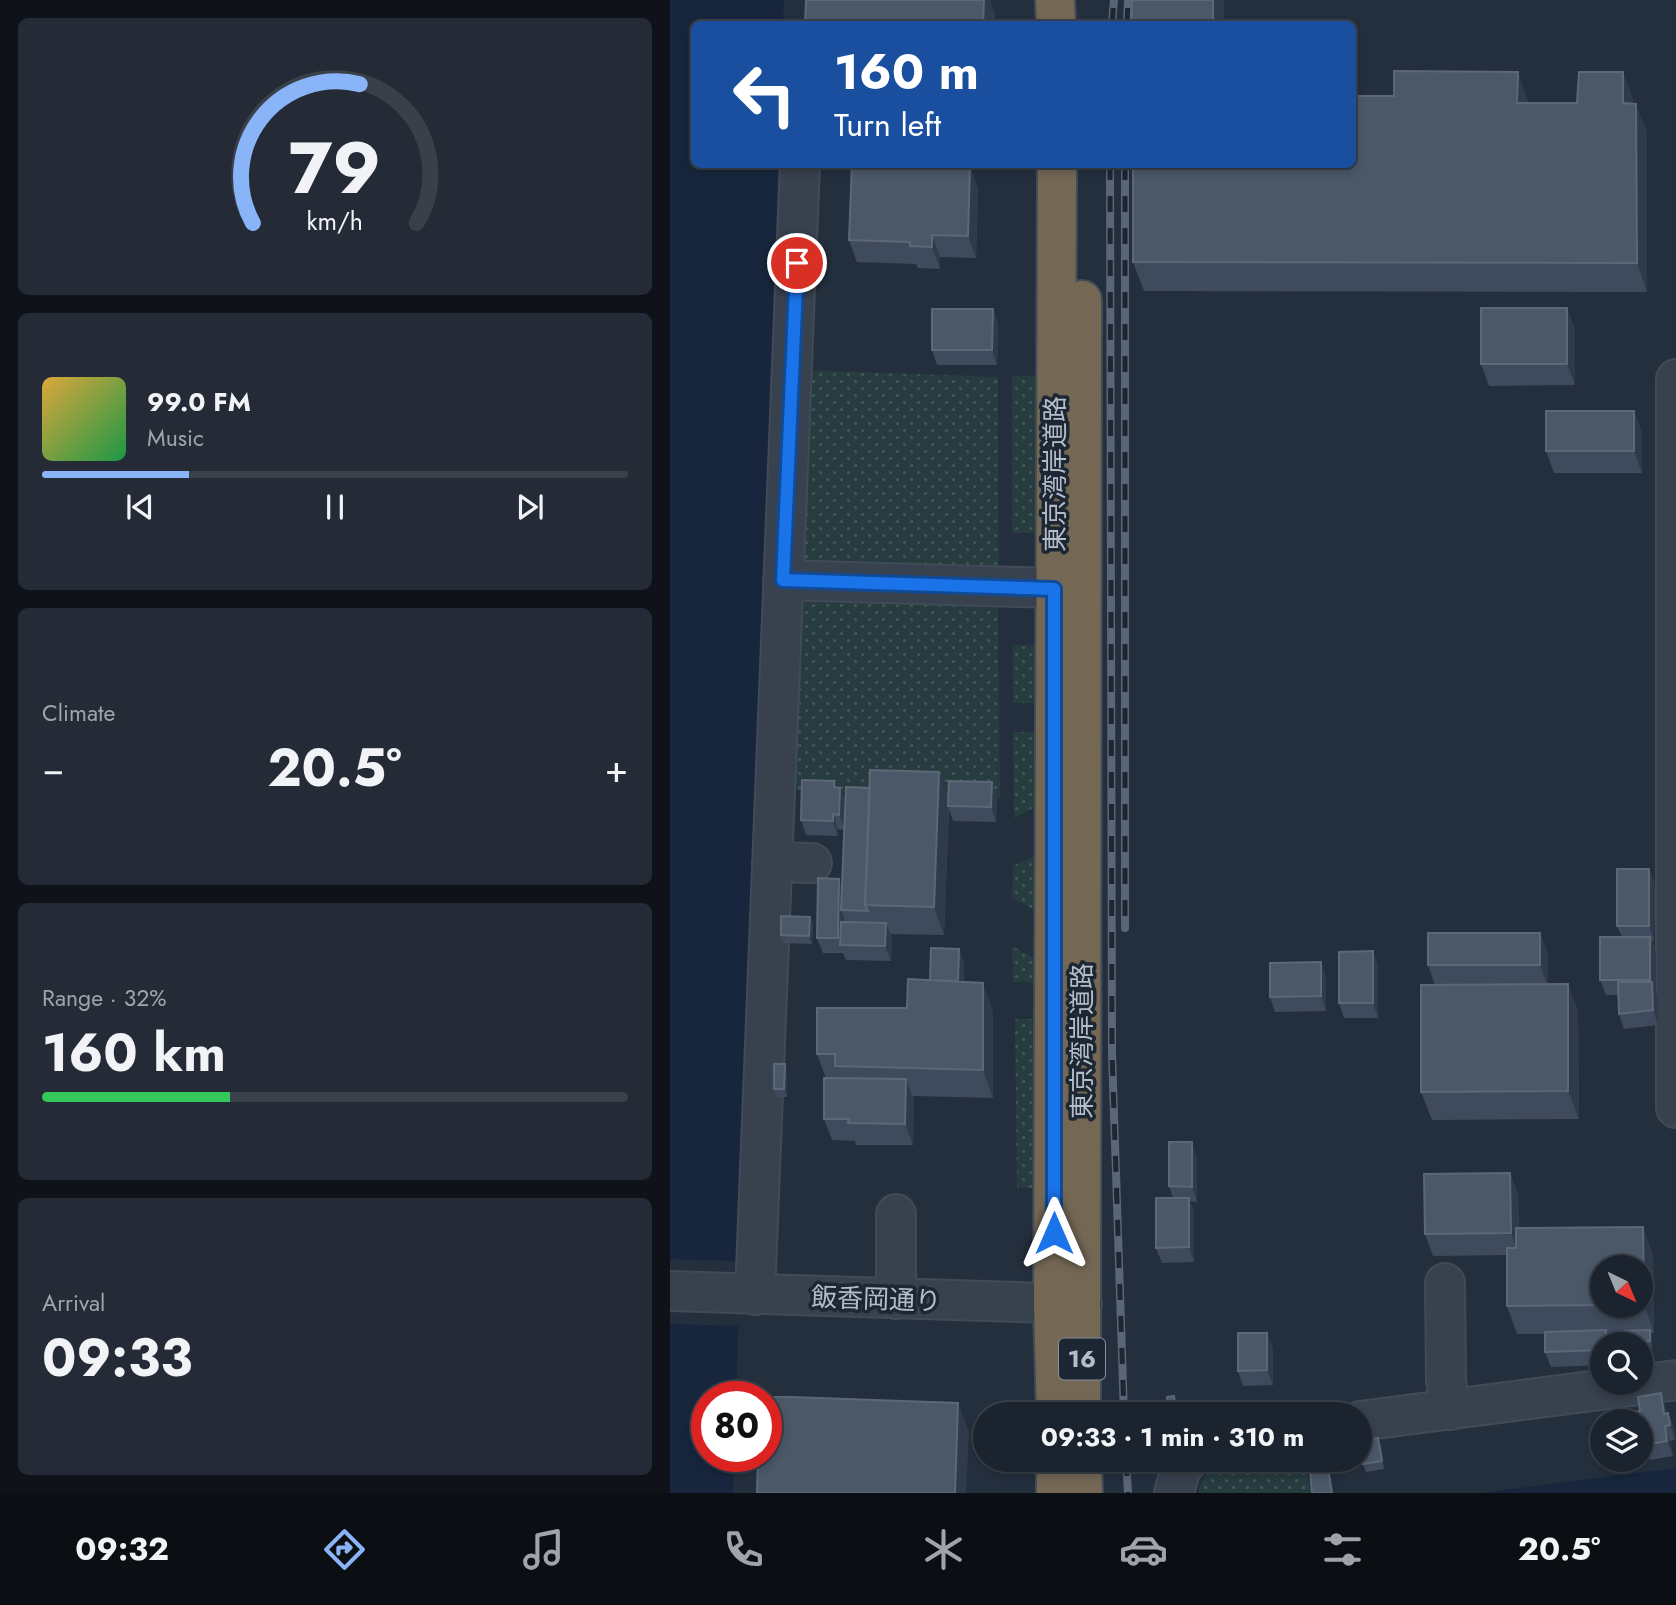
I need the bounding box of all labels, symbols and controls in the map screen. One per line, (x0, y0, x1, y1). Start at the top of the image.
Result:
text: 160 m (834, 37, 979, 107)
icon: left (719, 49, 810, 140)
text: Turn left (834, 102, 941, 148)
text: 79 (289, 115, 381, 220)
text: km/h (307, 202, 363, 238)
pin (767, 233, 827, 293)
icon: arrive (778, 244, 816, 282)
text: 99.0 FM (147, 383, 251, 421)
street label: 東京湾岸道路 (1036, 396, 1074, 552)
text: Music (147, 421, 204, 455)
icon: previous (121, 488, 159, 526)
icon: pause (316, 488, 354, 526)
icon: next (511, 488, 549, 526)
text: Climate (42, 696, 115, 730)
text: 20.5° (267, 730, 402, 806)
text: − (42, 741, 64, 796)
text: + (605, 741, 628, 796)
street label: 東京湾岸道路 (1063, 963, 1101, 1119)
text: Range · 32% (42, 981, 167, 1015)
text: 160 km (42, 1015, 226, 1091)
position arrow (1017, 1196, 1091, 1270)
north arrow (1590, 1255, 1654, 1318)
map controls (1590, 1255, 1653, 1472)
street label: 飯香岡通り (810, 1278, 942, 1320)
text: Arrival (42, 1286, 105, 1320)
text: 09:33 (42, 1320, 193, 1396)
button: search (1590, 1332, 1653, 1395)
road number: 16 (1059, 1338, 1105, 1380)
speed limit sign: 80 (691, 1381, 782, 1472)
button: layers (1590, 1409, 1653, 1472)
text: 09:33 · 1 min · 310 m (1041, 1418, 1304, 1456)
icon: directions (320, 1525, 369, 1574)
icon: music (519, 1525, 568, 1574)
icon: phone (719, 1525, 768, 1574)
icon: climate (919, 1525, 968, 1574)
icon: car (1119, 1525, 1168, 1574)
icon: filters (1318, 1525, 1367, 1574)
text: 09:32 (75, 1526, 169, 1572)
text: 20.5° (1518, 1526, 1601, 1572)

